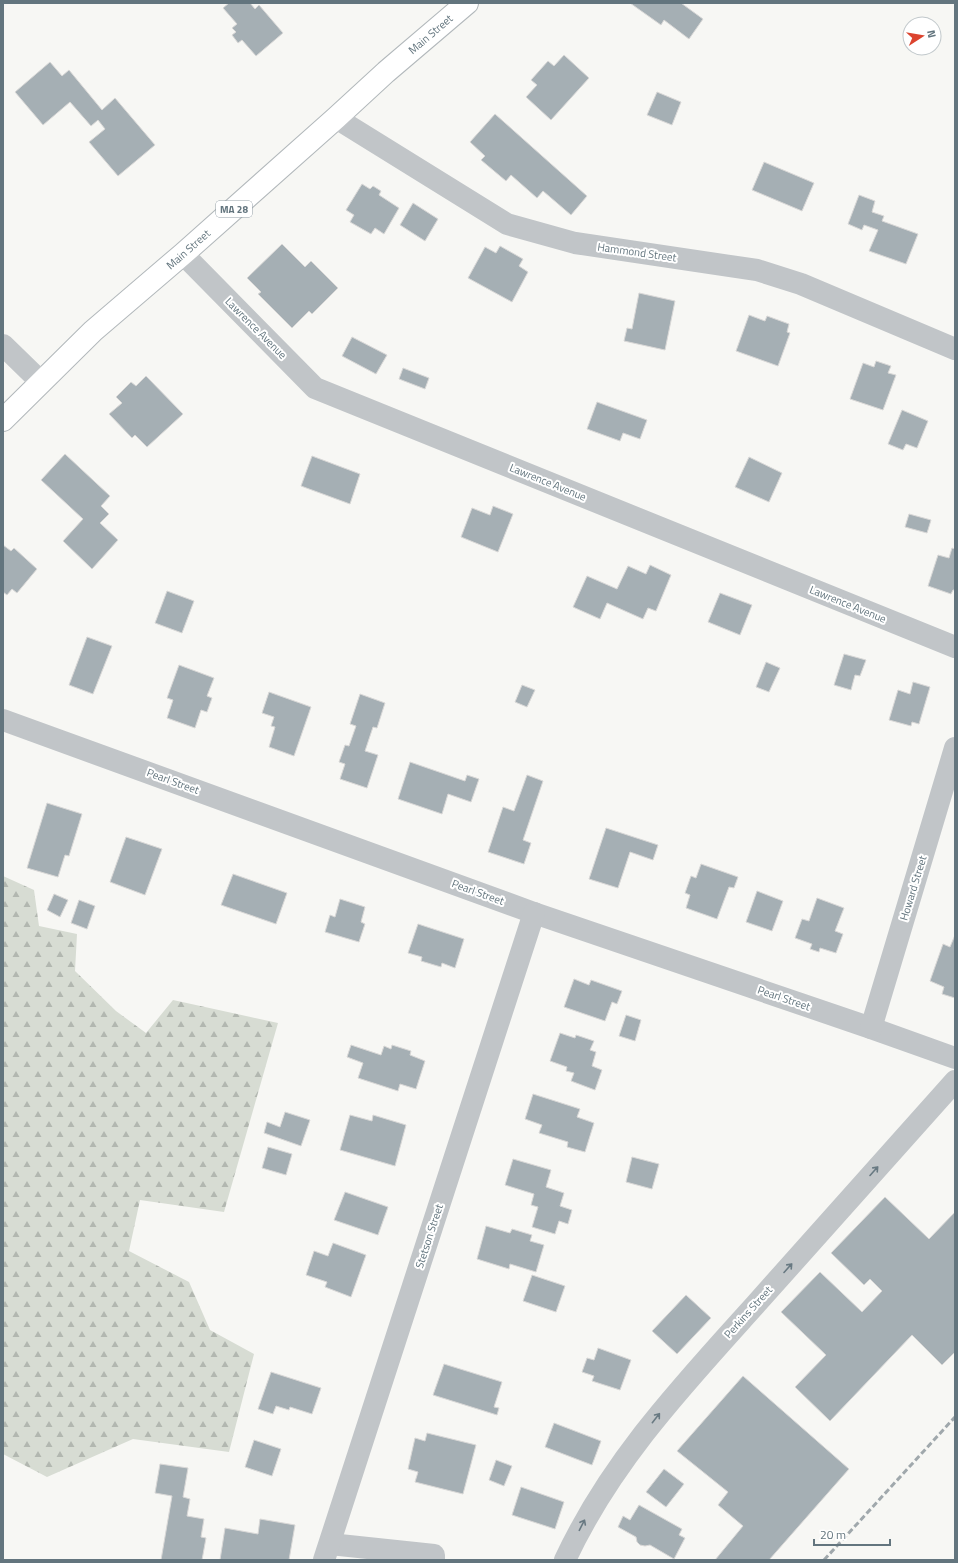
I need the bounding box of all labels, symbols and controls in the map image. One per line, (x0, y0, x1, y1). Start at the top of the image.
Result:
street label: Main Street (405, 11, 456, 58)
north arrow (902, 16, 942, 56)
text: N (923, 29, 940, 39)
road number: MA 28 (216, 201, 252, 217)
street label: Main Street (163, 225, 214, 273)
street label: Hammond Street (596, 239, 678, 265)
street label: Lawrence Avenue (222, 294, 291, 363)
street label: Lawrence Avenue (507, 459, 589, 505)
street label: Lawrence Avenue (807, 581, 889, 627)
street label: Pearl Street (145, 764, 202, 798)
street label: Howard Street (896, 853, 931, 922)
street label: Pearl Street (450, 875, 507, 909)
street label: Pearl Street (756, 982, 813, 1015)
one-way arrow (870, 1166, 879, 1176)
street label: Stetson Street (411, 1202, 447, 1270)
one-way arrow (783, 1263, 792, 1273)
street label: Perkins Street (720, 1282, 776, 1342)
one-way arrow (651, 1413, 660, 1424)
one-way arrow (579, 1519, 587, 1531)
scale bar (814, 1521, 890, 1547)
text: 20 m (820, 1525, 846, 1544)

